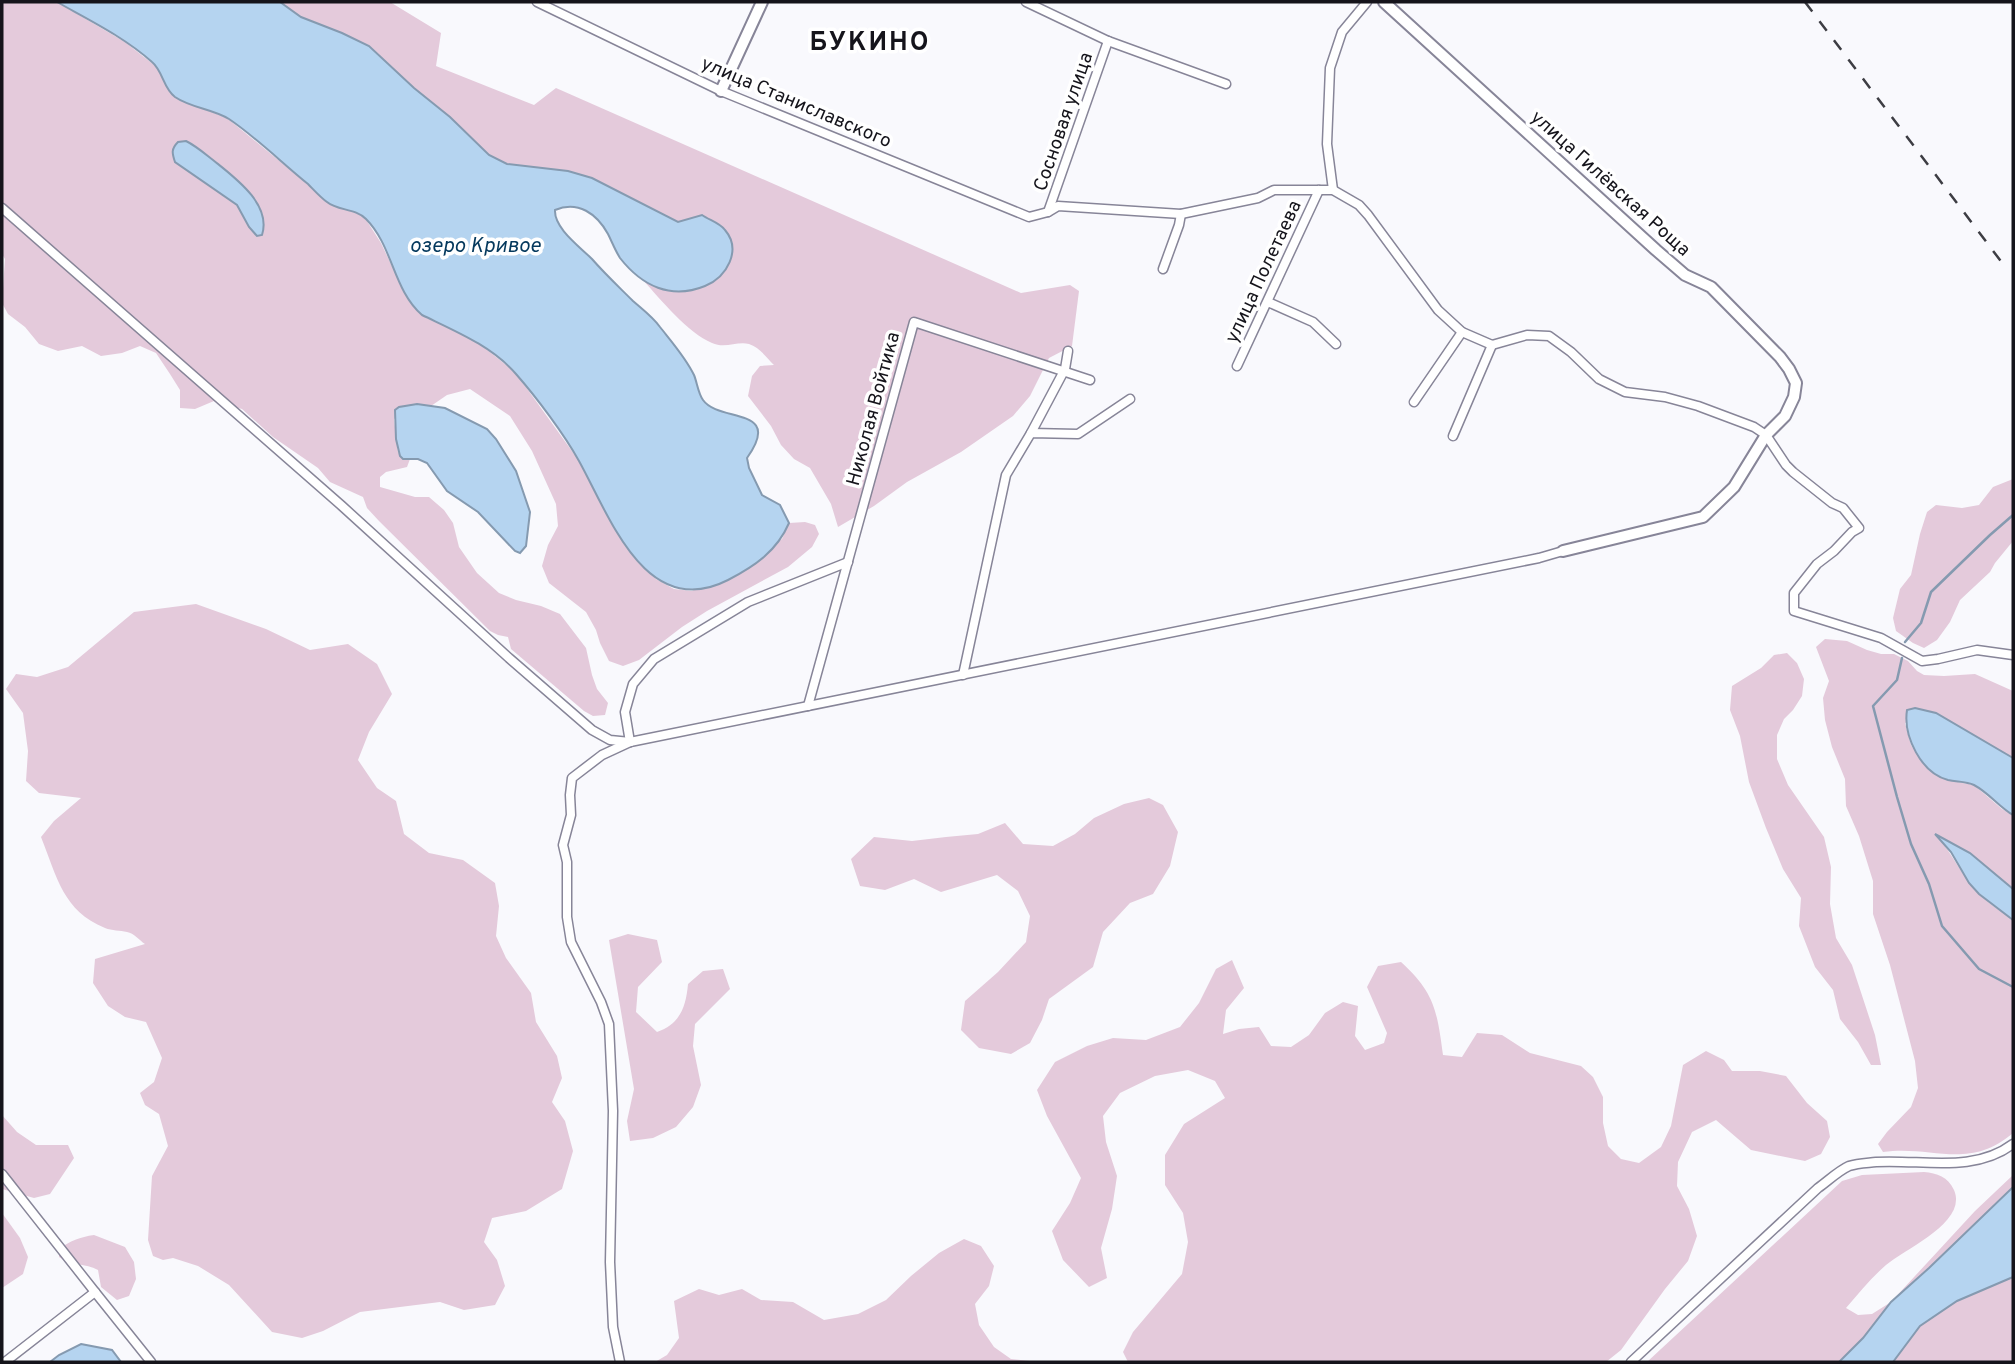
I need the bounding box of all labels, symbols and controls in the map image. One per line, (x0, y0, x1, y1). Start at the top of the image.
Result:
district label: БУКИНО (809, 27, 931, 60)
street label: Сосновая улица (1029, 49, 1099, 195)
street label: улица Станиславского (697, 52, 895, 154)
street label: улица Гилёвская Роща (1525, 106, 1695, 262)
street label: улица Полетаева (1220, 197, 1308, 347)
water label: озеро Кривое (409, 233, 542, 260)
street label: Николая Войтика (842, 330, 906, 488)

